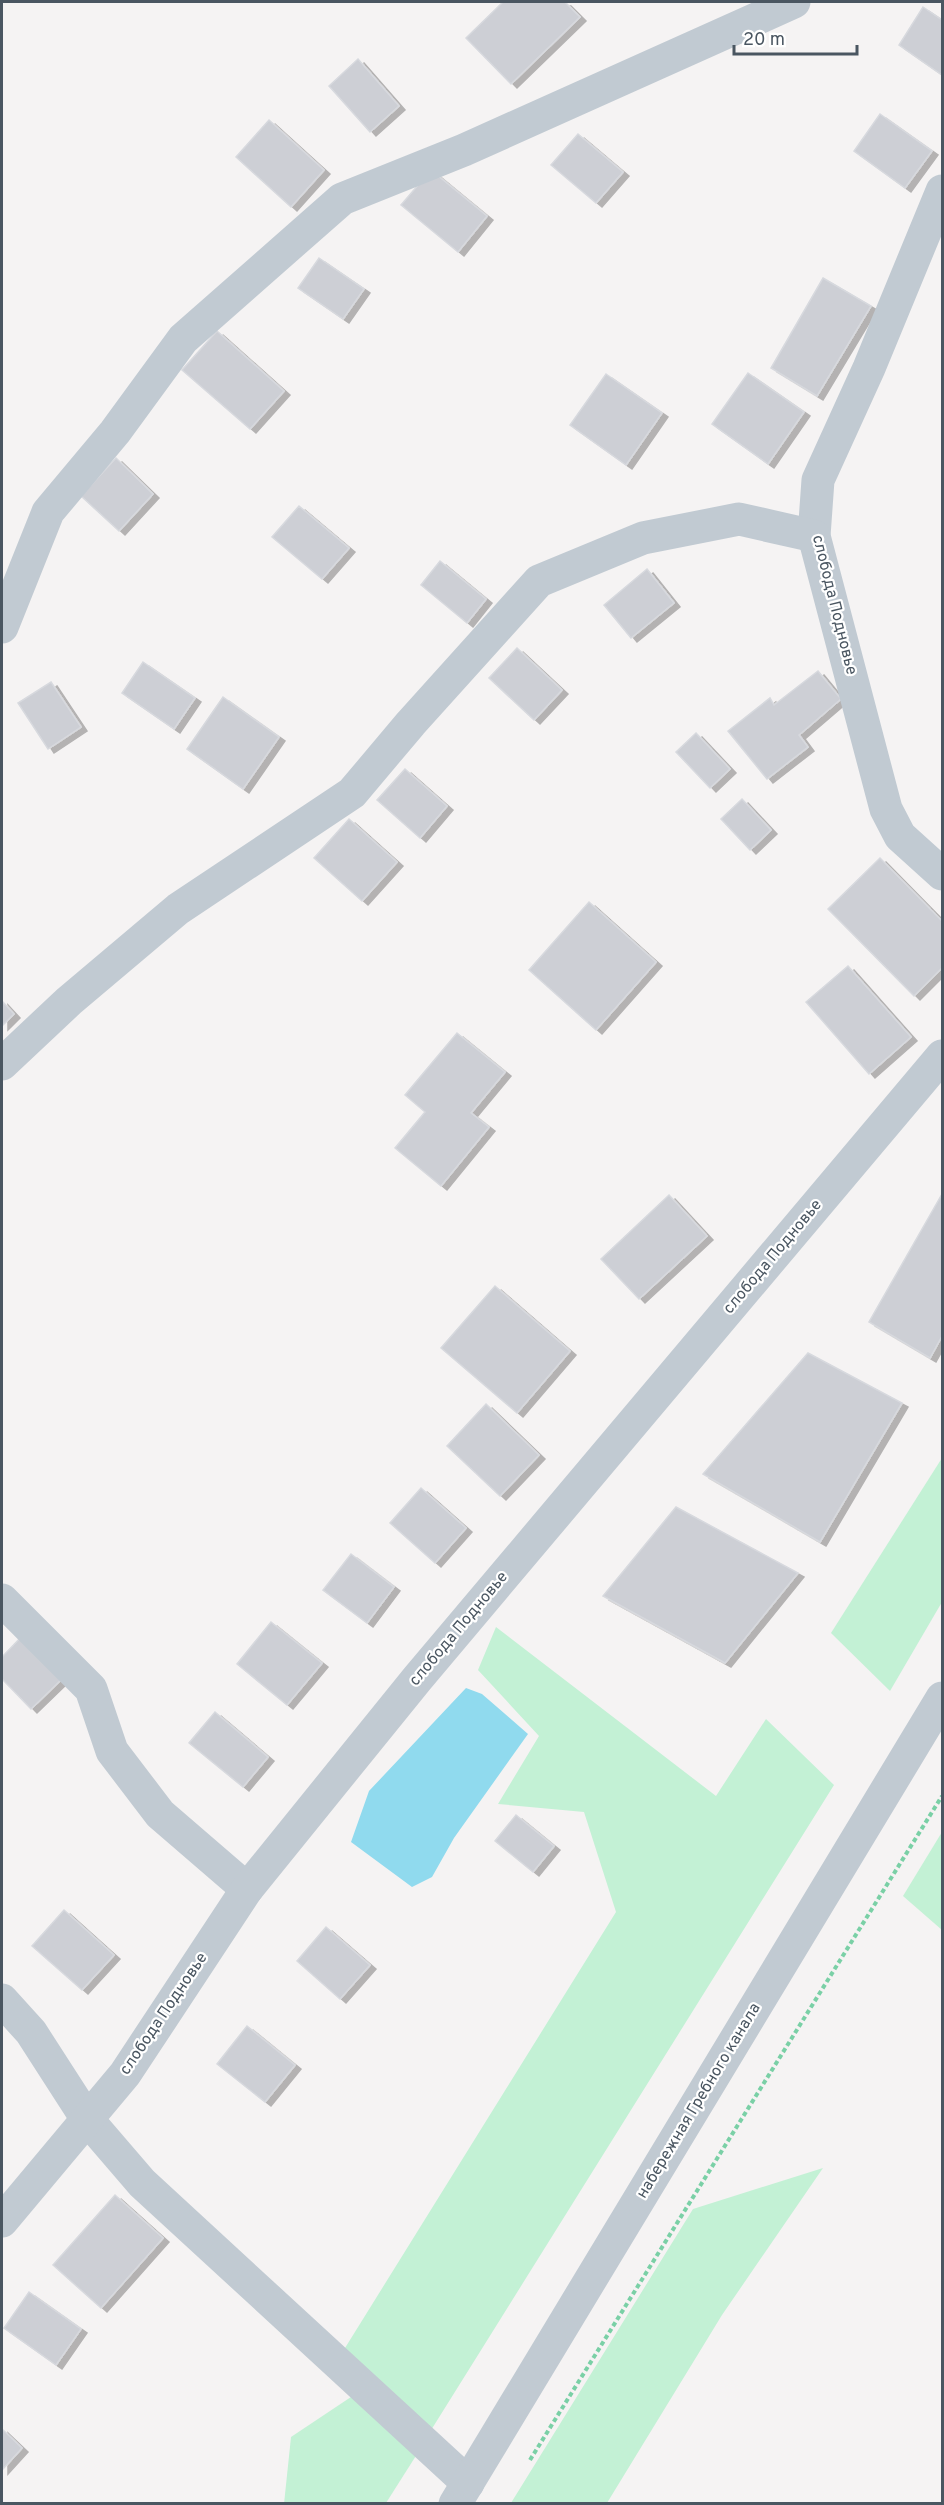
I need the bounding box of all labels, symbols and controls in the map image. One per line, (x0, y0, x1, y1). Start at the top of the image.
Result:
scale bar (734, 18, 857, 56)
text: 20 m (743, 29, 785, 52)
street label: слобода Подновье (807, 533, 861, 677)
street label: слобода Подновье (719, 1196, 827, 1318)
street label: слобода Подновье (405, 1568, 513, 1690)
street label: слобода Подновье (116, 1949, 212, 2079)
street label: набережная Гребного канала (633, 2000, 765, 2202)

